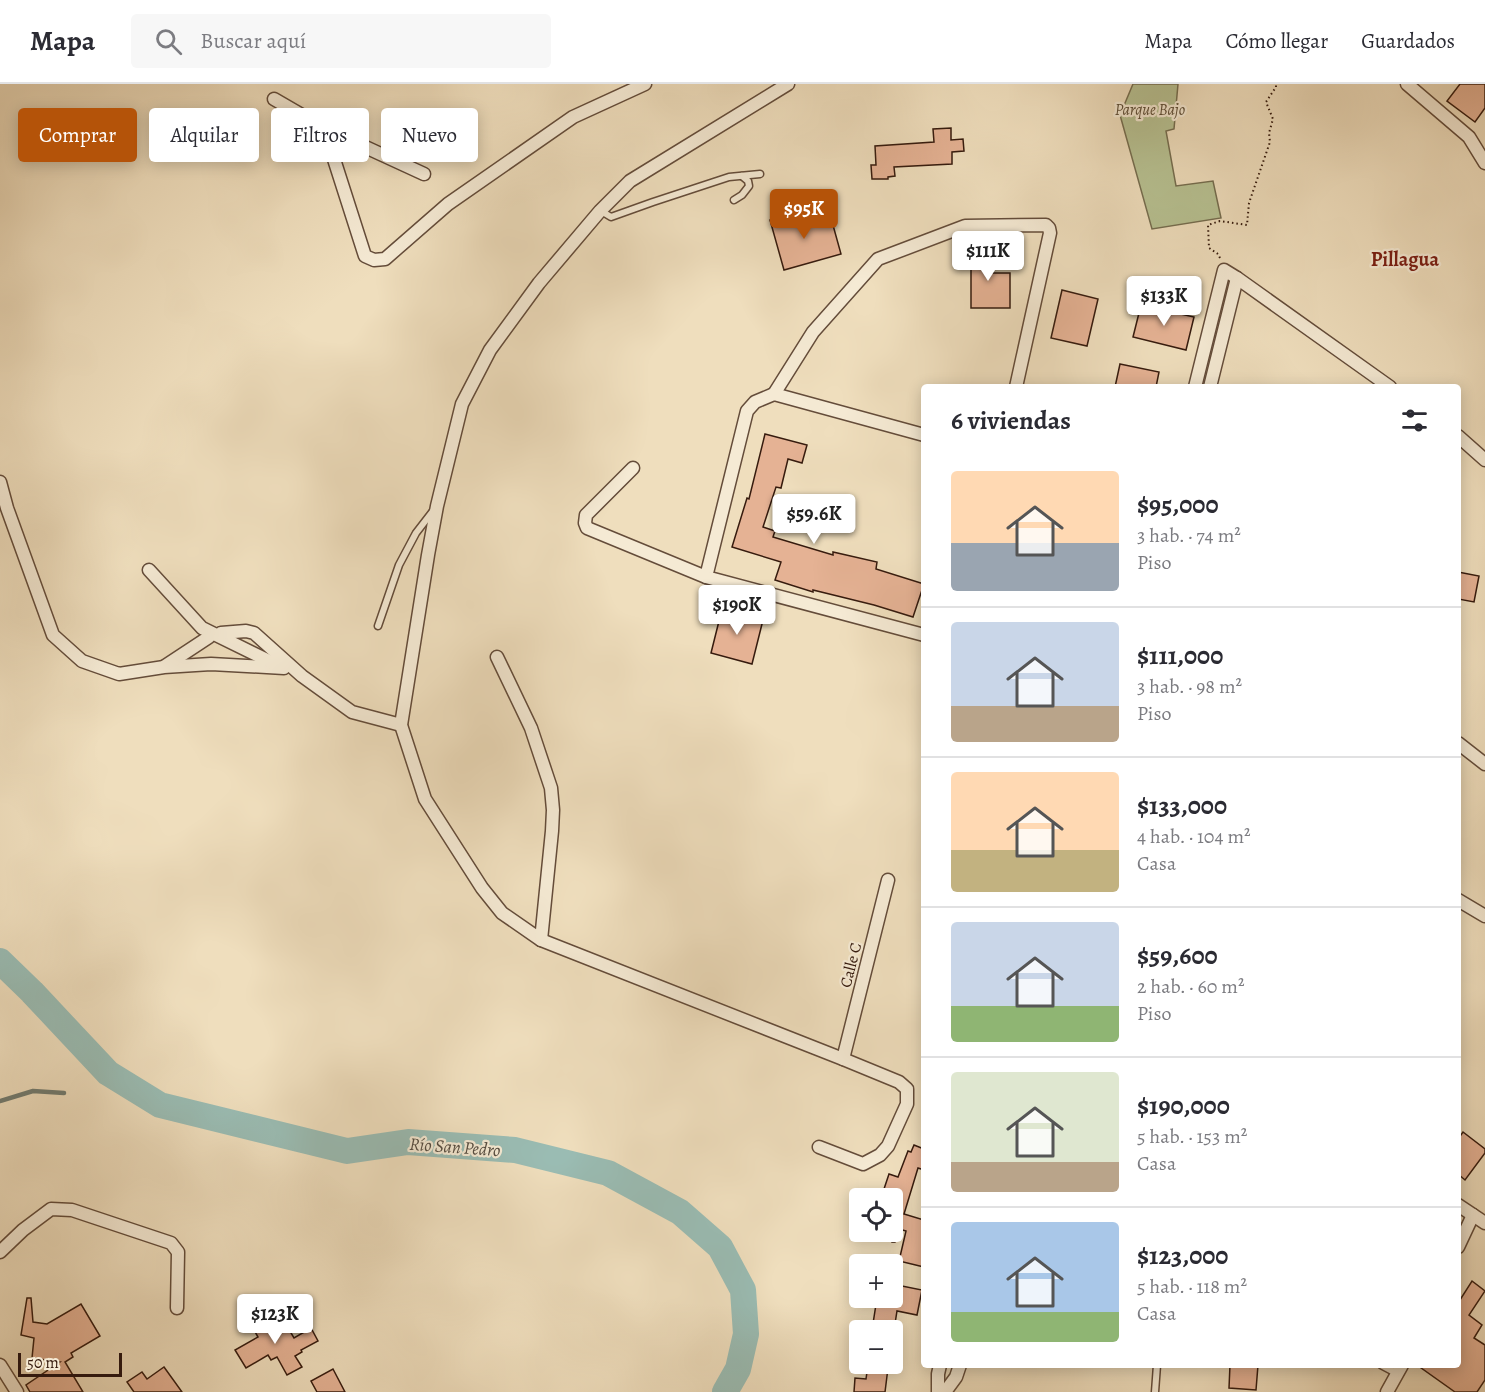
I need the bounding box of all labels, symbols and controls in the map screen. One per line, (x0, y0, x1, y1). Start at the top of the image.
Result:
search box (131, 14, 551, 68)
text: Mapa (30, 22, 95, 60)
icon: search (152, 25, 185, 58)
text: Buscar aquí (200, 26, 306, 56)
text: Mapa (1144, 27, 1192, 55)
text: Cómo llegar (1225, 27, 1328, 55)
text: Guardados (1361, 27, 1455, 55)
park label: Parque Bajo (1115, 99, 1185, 121)
chip: Comprar (18, 108, 137, 162)
chip: Alquilar (149, 108, 259, 162)
chip: Filtros (271, 108, 369, 162)
chip: Nuevo (381, 108, 478, 162)
pin: $95K (768, 189, 840, 240)
text: $95K (784, 195, 824, 222)
pin: $111K (946, 231, 1030, 282)
text: $111K (966, 237, 1010, 264)
district label: Pillagua (1371, 246, 1439, 273)
pin: $133K (1122, 276, 1206, 327)
text: $133K (1141, 282, 1187, 309)
text: 6 viviendas (951, 403, 1071, 438)
icon: filters (1398, 404, 1431, 437)
text: $95,000 (1137, 487, 1218, 522)
pin: $59.6K (765, 494, 863, 545)
icon: home (999, 495, 1071, 567)
text: $59.6K (786, 500, 842, 527)
text: 3 hab. · 74 m² (1137, 522, 1241, 549)
text: Piso (1137, 549, 1171, 576)
pin: $190K (695, 585, 779, 636)
text: $190K (713, 591, 761, 618)
text: $111,000 (1137, 638, 1223, 673)
icon: home (999, 646, 1071, 718)
text: 3 hab. · 98 m² (1137, 673, 1242, 700)
text: Piso (1137, 700, 1171, 727)
text: $133,000 (1137, 788, 1227, 823)
icon: home (999, 796, 1071, 868)
text: 4 hab. · 104 m² (1137, 823, 1251, 850)
text: Casa (1137, 850, 1176, 877)
text: $59,600 (1137, 938, 1218, 973)
street label: Calle C (835, 940, 867, 990)
icon: home (999, 946, 1071, 1018)
text: 2 hab. · 60 m² (1137, 973, 1244, 1000)
text: Piso (1137, 1000, 1171, 1027)
text: $190,000 (1137, 1088, 1230, 1123)
icon: home (999, 1096, 1071, 1168)
text: 5 hab. · 153 m² (1137, 1123, 1247, 1150)
water label: Río San Pedro (409, 1132, 501, 1162)
text: Casa (1137, 1150, 1176, 1177)
map controls (849, 1188, 903, 1374)
button: locate (849, 1188, 903, 1242)
text: $123,000 (1137, 1238, 1228, 1273)
icon: home (999, 1246, 1071, 1318)
button: + (849, 1254, 903, 1308)
text: 5 hab. · 118 m² (1137, 1273, 1247, 1300)
pin: $123K (233, 1294, 317, 1345)
text: $123K (251, 1300, 299, 1327)
text: Casa (1137, 1300, 1176, 1327)
button: − (849, 1320, 903, 1374)
scale bar (18, 1350, 122, 1378)
text: 50 m (27, 1352, 59, 1374)

